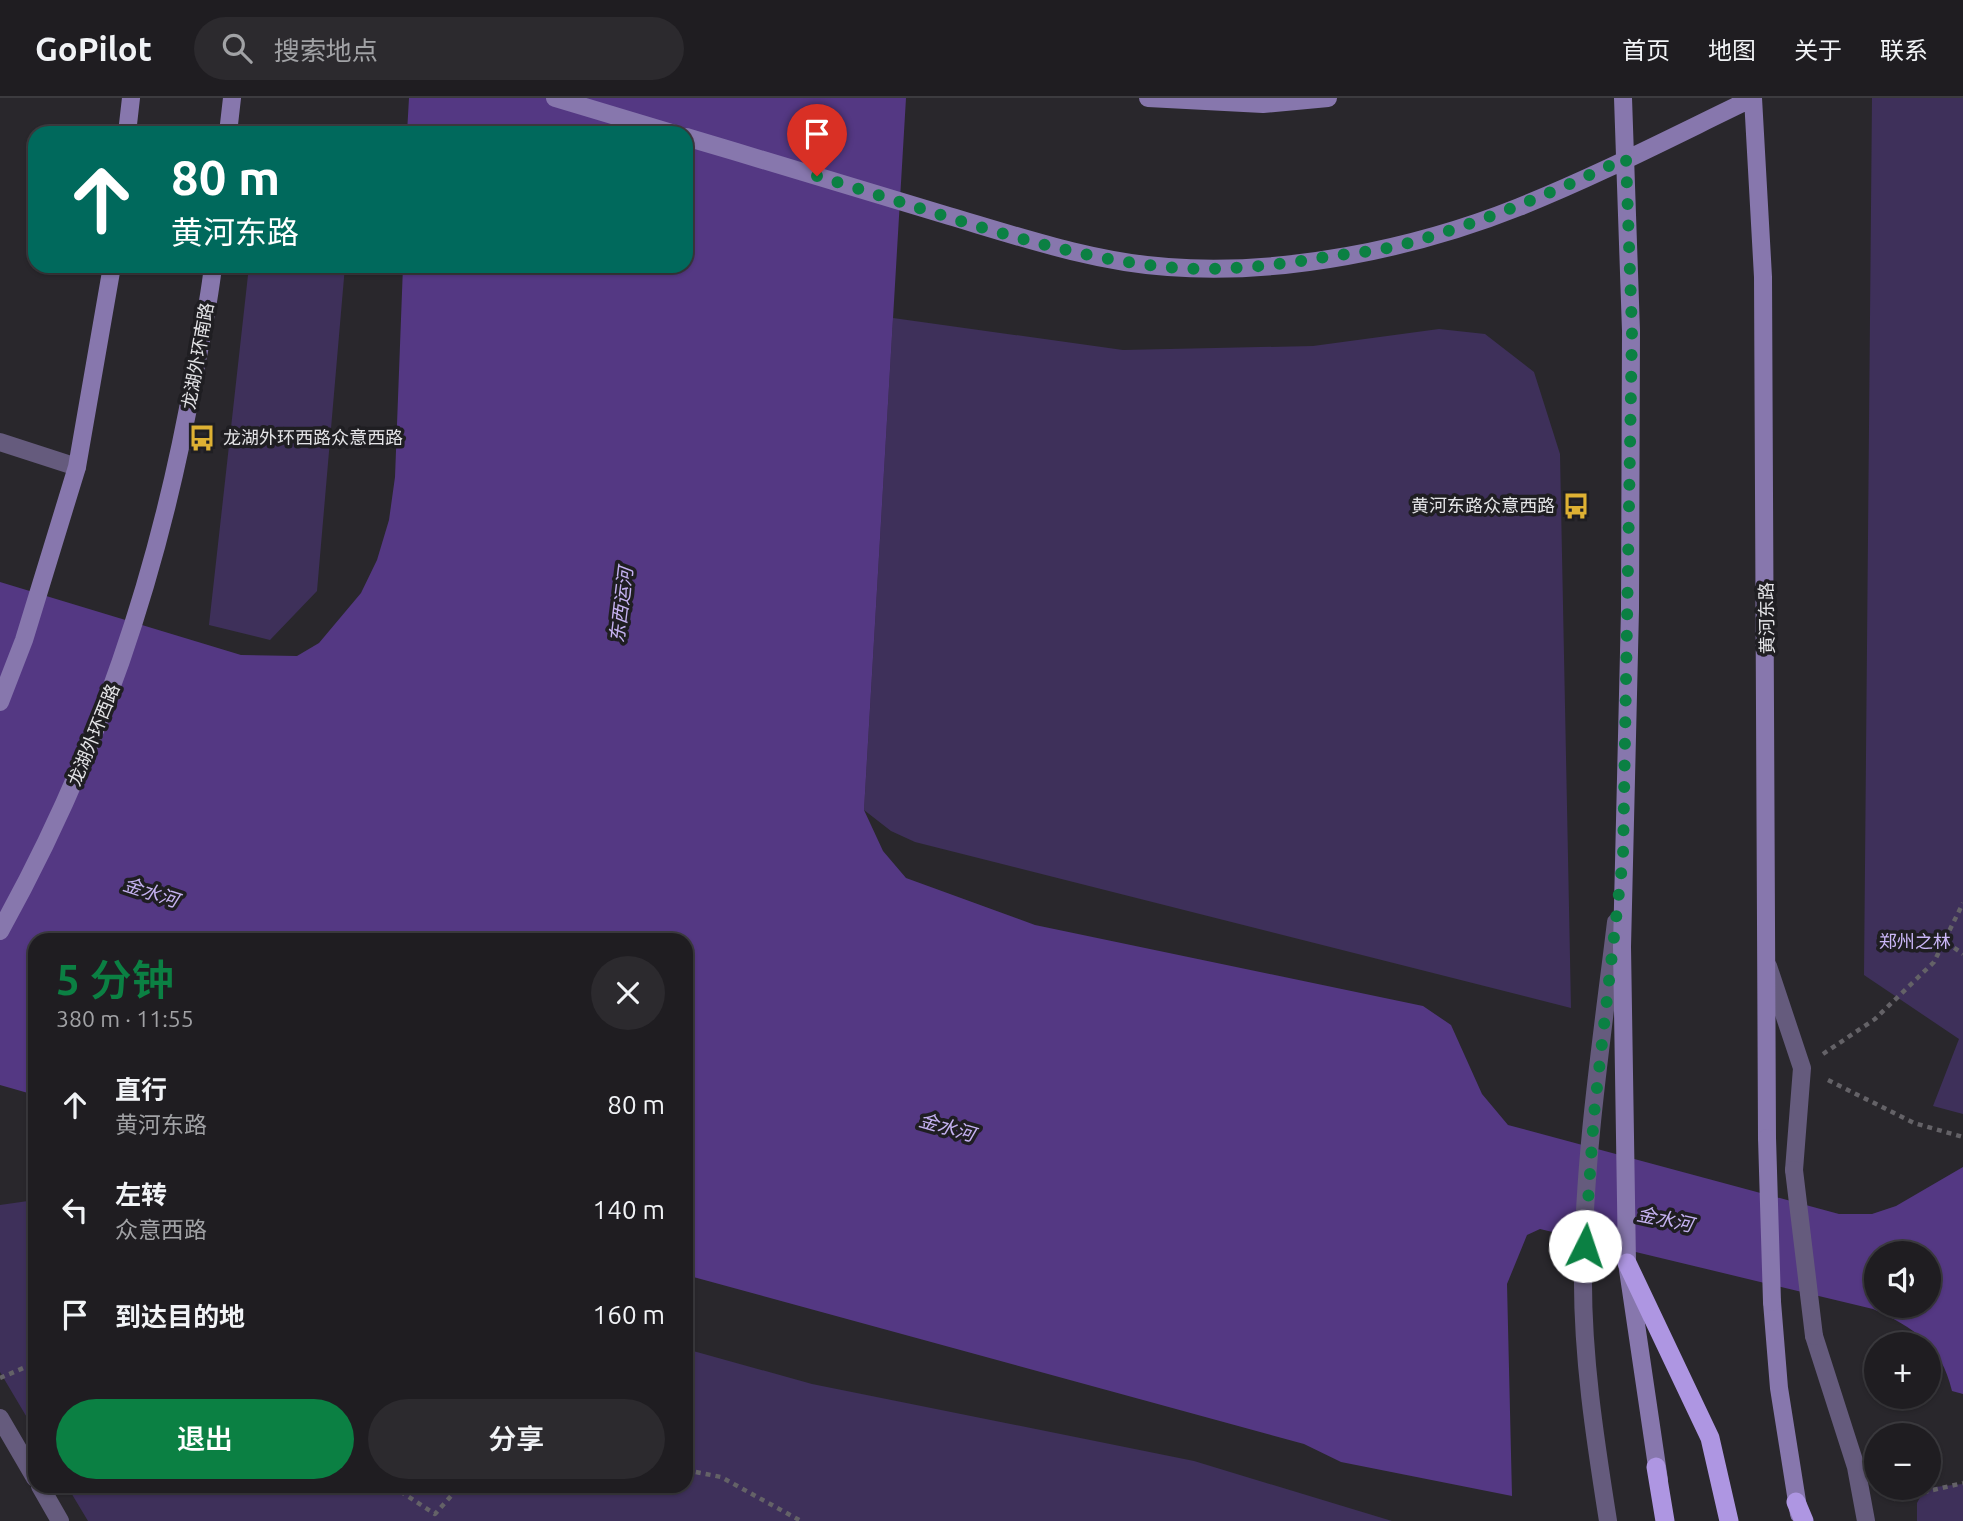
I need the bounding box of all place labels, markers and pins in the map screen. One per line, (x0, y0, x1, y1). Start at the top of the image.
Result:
pin (787, 104, 847, 176)
bus stop icon: 龙湖外环西路众意西路 (187, 423, 217, 453)
place label: 龙湖外环西路众意西路 (223, 427, 403, 447)
bus stop icon: 黄河东路众意西路 (1561, 491, 1591, 521)
place label: 黄河东路众意西路 (1411, 495, 1555, 515)

